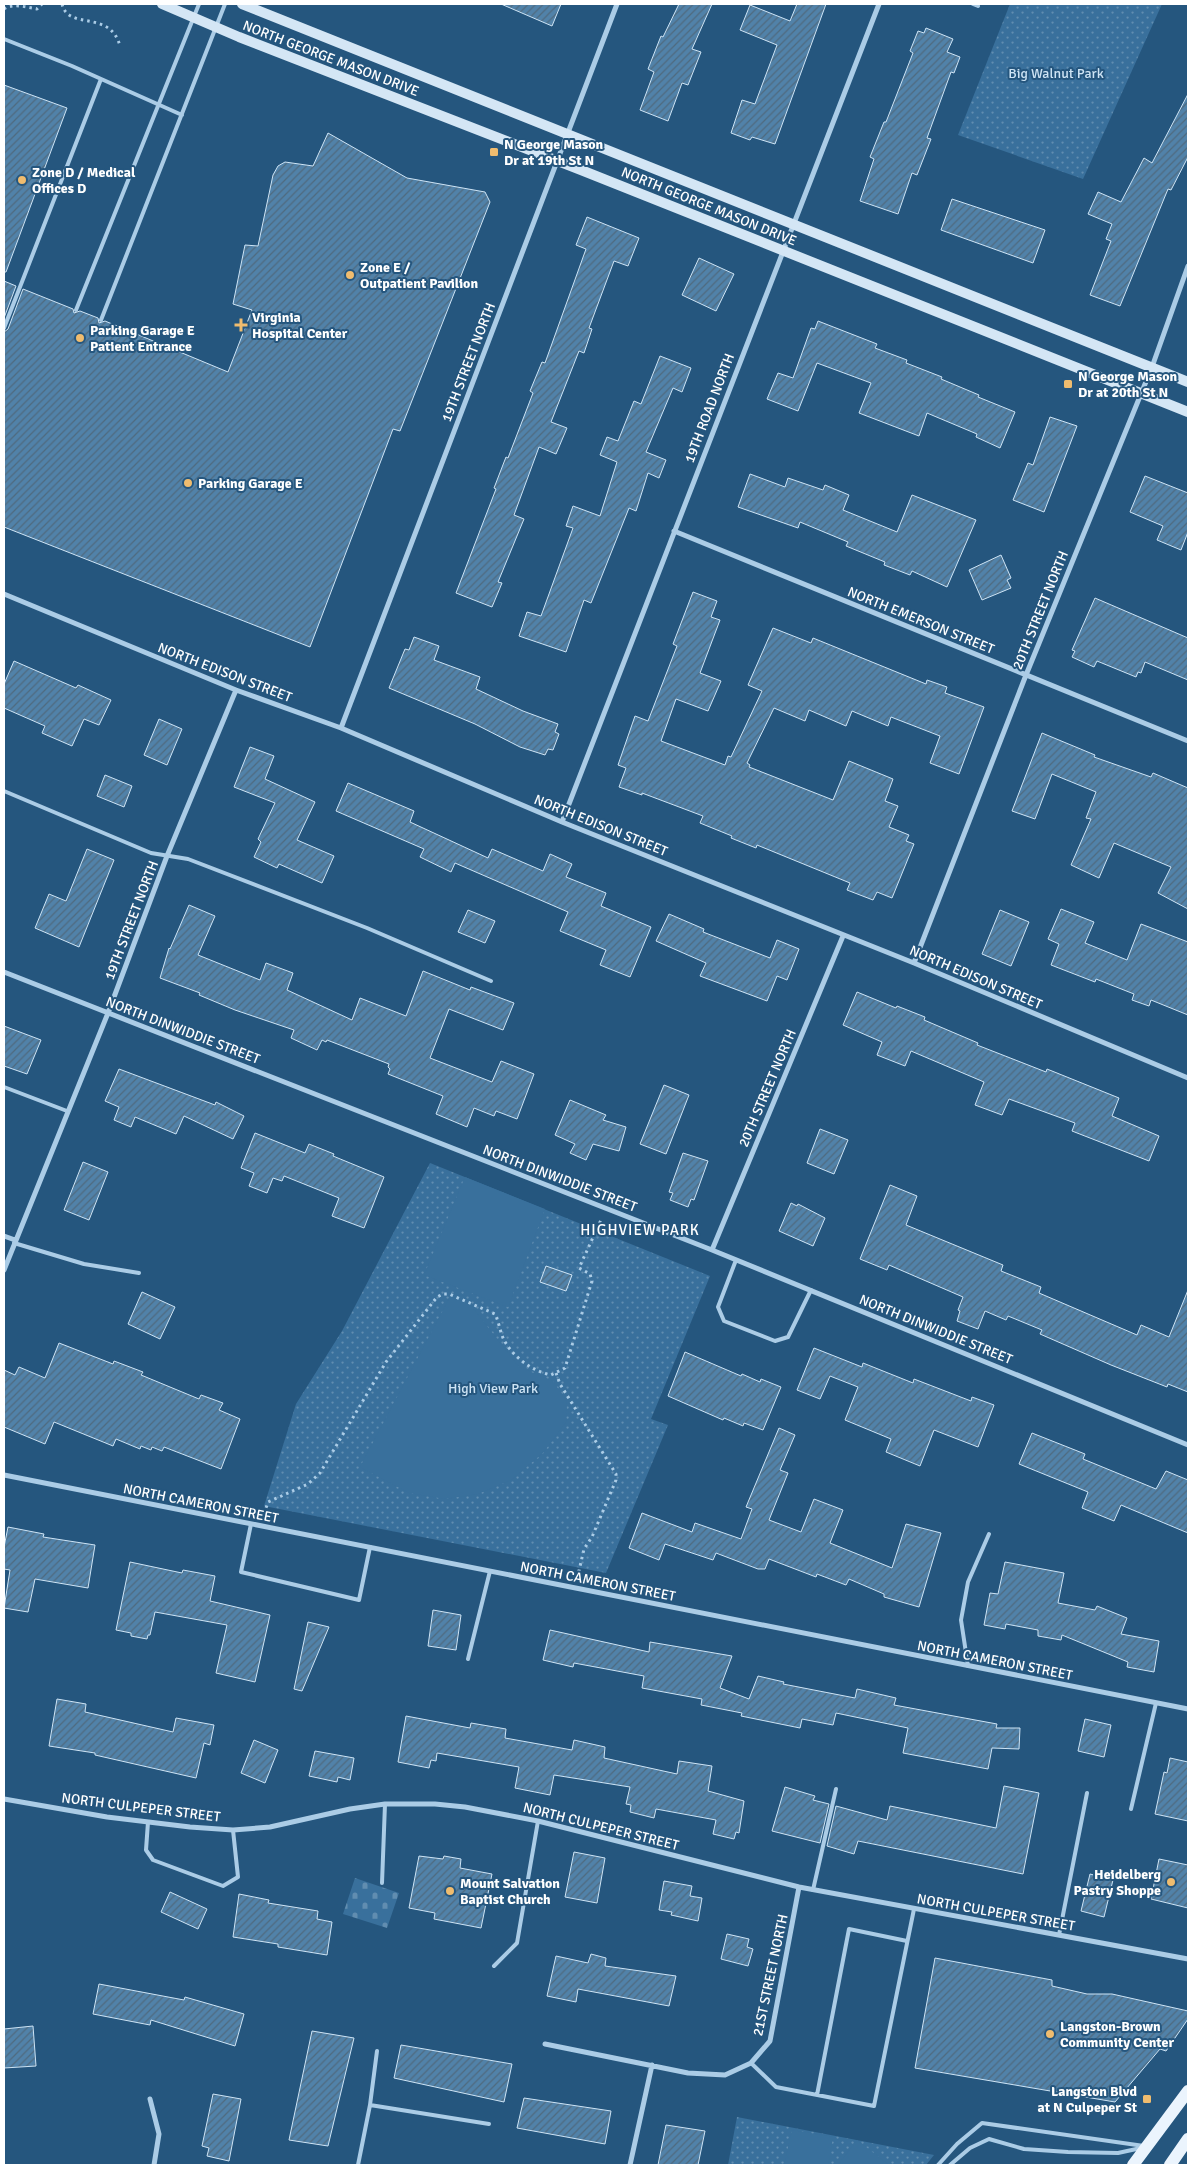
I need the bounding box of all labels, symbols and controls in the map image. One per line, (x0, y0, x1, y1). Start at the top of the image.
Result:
street label: NORTH GEORGE MASON DRIVE (240, 17, 421, 100)
park label: Big Walnut Park (1008, 65, 1104, 82)
place label: N George Mason Dr at 19th St N (504, 136, 604, 169)
marker: N George Mason Dr at 19th St N (488, 146, 500, 158)
street label: NORTH GEORGE MASON DRIVE (619, 163, 799, 250)
place label: Zone D / Medical Offices D (32, 164, 136, 197)
marker: Zone D / Medical Offices D (16, 174, 28, 186)
place label: Zone E / Outpatient Pavilion (360, 259, 478, 292)
marker: Zone E / Outpatient Pavilion (344, 269, 356, 281)
street label: 19TH STREET NORTH (438, 300, 499, 424)
place label: Virginia Hospital Center (252, 309, 348, 342)
marker: Virginia Hospital Center (234, 318, 248, 332)
place label: Parking Garage E Patient Entrance (90, 322, 195, 355)
marker: Parking Garage E Patient Entrance (74, 332, 86, 344)
street label: 19TH ROAD NORTH (681, 351, 738, 465)
place label: N George Mason Dr at 20th St N (1078, 368, 1178, 401)
marker: N George Mason Dr at 20th St N (1062, 378, 1074, 390)
place label: Parking Garage E (198, 475, 303, 492)
marker: Parking Garage E (182, 477, 194, 489)
street label: 20TH STREET NORTH (1009, 548, 1072, 672)
street label: NORTH EMERSON STREET (845, 583, 997, 658)
street label: NORTH EDISON STREET (155, 639, 294, 706)
street label: NORTH EDISON STREET (532, 791, 670, 860)
street label: 19TH STREET NORTH (101, 858, 162, 982)
street label: NORTH EDISON STREET (907, 942, 1045, 1013)
street label: NORTH DINWIDDIE STREET (103, 993, 262, 1068)
street label: 20TH STREET NORTH (735, 1027, 800, 1150)
street label: NORTH DINWIDDIE STREET (480, 1141, 639, 1216)
district label: HIGHVIEW PARK (580, 1221, 700, 1239)
street label: NORTH DINWIDDIE STREET (857, 1291, 1015, 1368)
park label: High View Park (448, 1380, 538, 1397)
street label: NORTH CAMERON STREET (122, 1480, 280, 1527)
street label: NORTH CAMERON STREET (519, 1558, 677, 1605)
street label: NORTH CAMERON STREET (916, 1637, 1074, 1684)
street label: NORTH CULPEPER STREET (60, 1789, 221, 1826)
street label: NORTH CULPEPER STREET (521, 1799, 681, 1854)
place label: Heidelberg Pastry Shoppe (1074, 1866, 1161, 1899)
place label: Mount Salvation Baptist Church (460, 1875, 560, 1908)
marker: Heidelberg Pastry Shoppe (1165, 1876, 1177, 1888)
marker: Mount Salvation Baptist Church (444, 1885, 456, 1897)
street label: NORTH CULPEPER STREET (916, 1890, 1076, 1935)
street label: 21ST STREET NORTH (749, 1913, 792, 2038)
place label: Langston-Brown Community Center (1060, 2018, 1174, 2051)
marker: Langston-Brown Community Center (1044, 2028, 1056, 2040)
place label: Langston Blvd at N Culpeper St (1038, 2083, 1138, 2116)
marker: Langston Blvd at N Culpeper St (1141, 2093, 1153, 2105)

